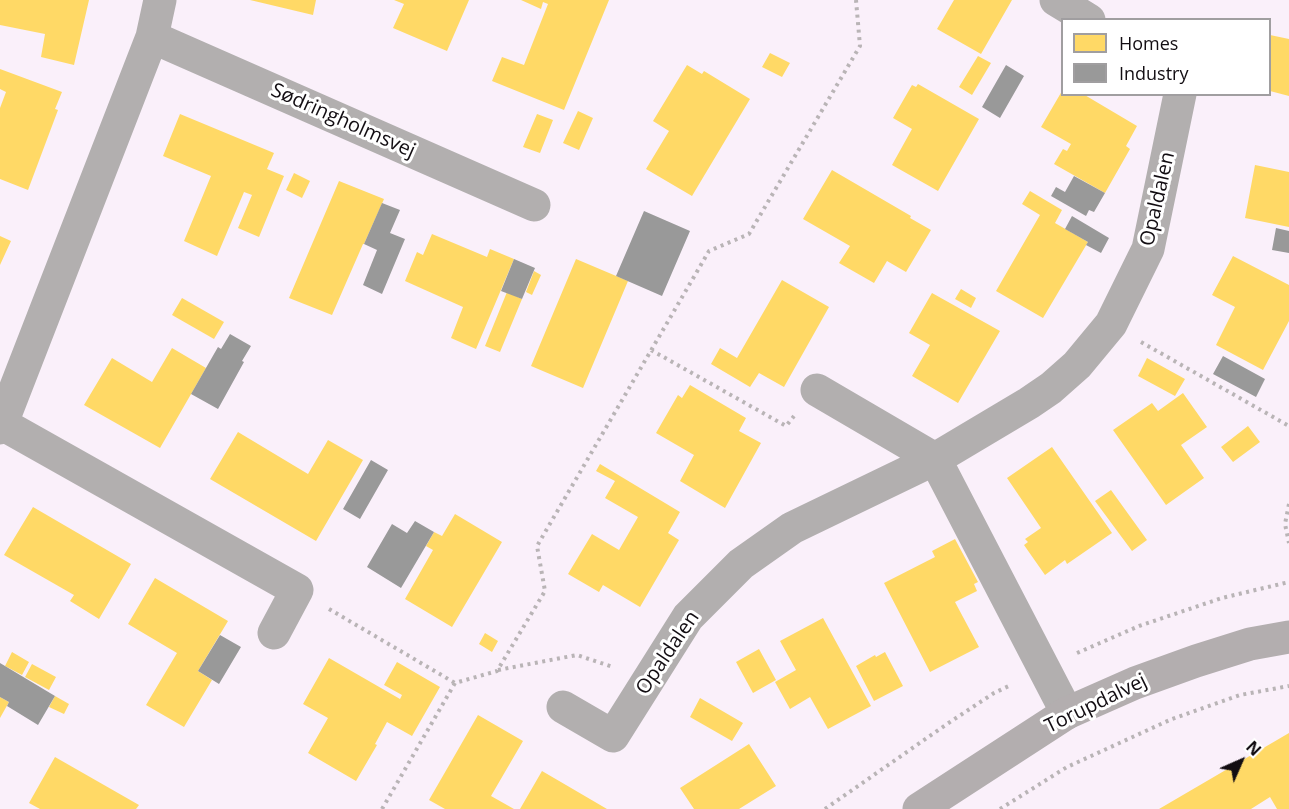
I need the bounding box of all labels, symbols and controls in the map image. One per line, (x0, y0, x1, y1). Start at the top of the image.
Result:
legend (1061, 18, 1271, 96)
text: Homes (1119, 31, 1178, 55)
text: Industry (1119, 61, 1189, 85)
street label: Sødringholmsvej (267, 78, 419, 164)
street label: Opaldalen (1136, 150, 1180, 248)
street label: Opaldalen (631, 607, 705, 699)
street label: Torupdalvej (1041, 669, 1151, 739)
north arrow (1211, 731, 1271, 791)
text: N (1241, 736, 1266, 761)

